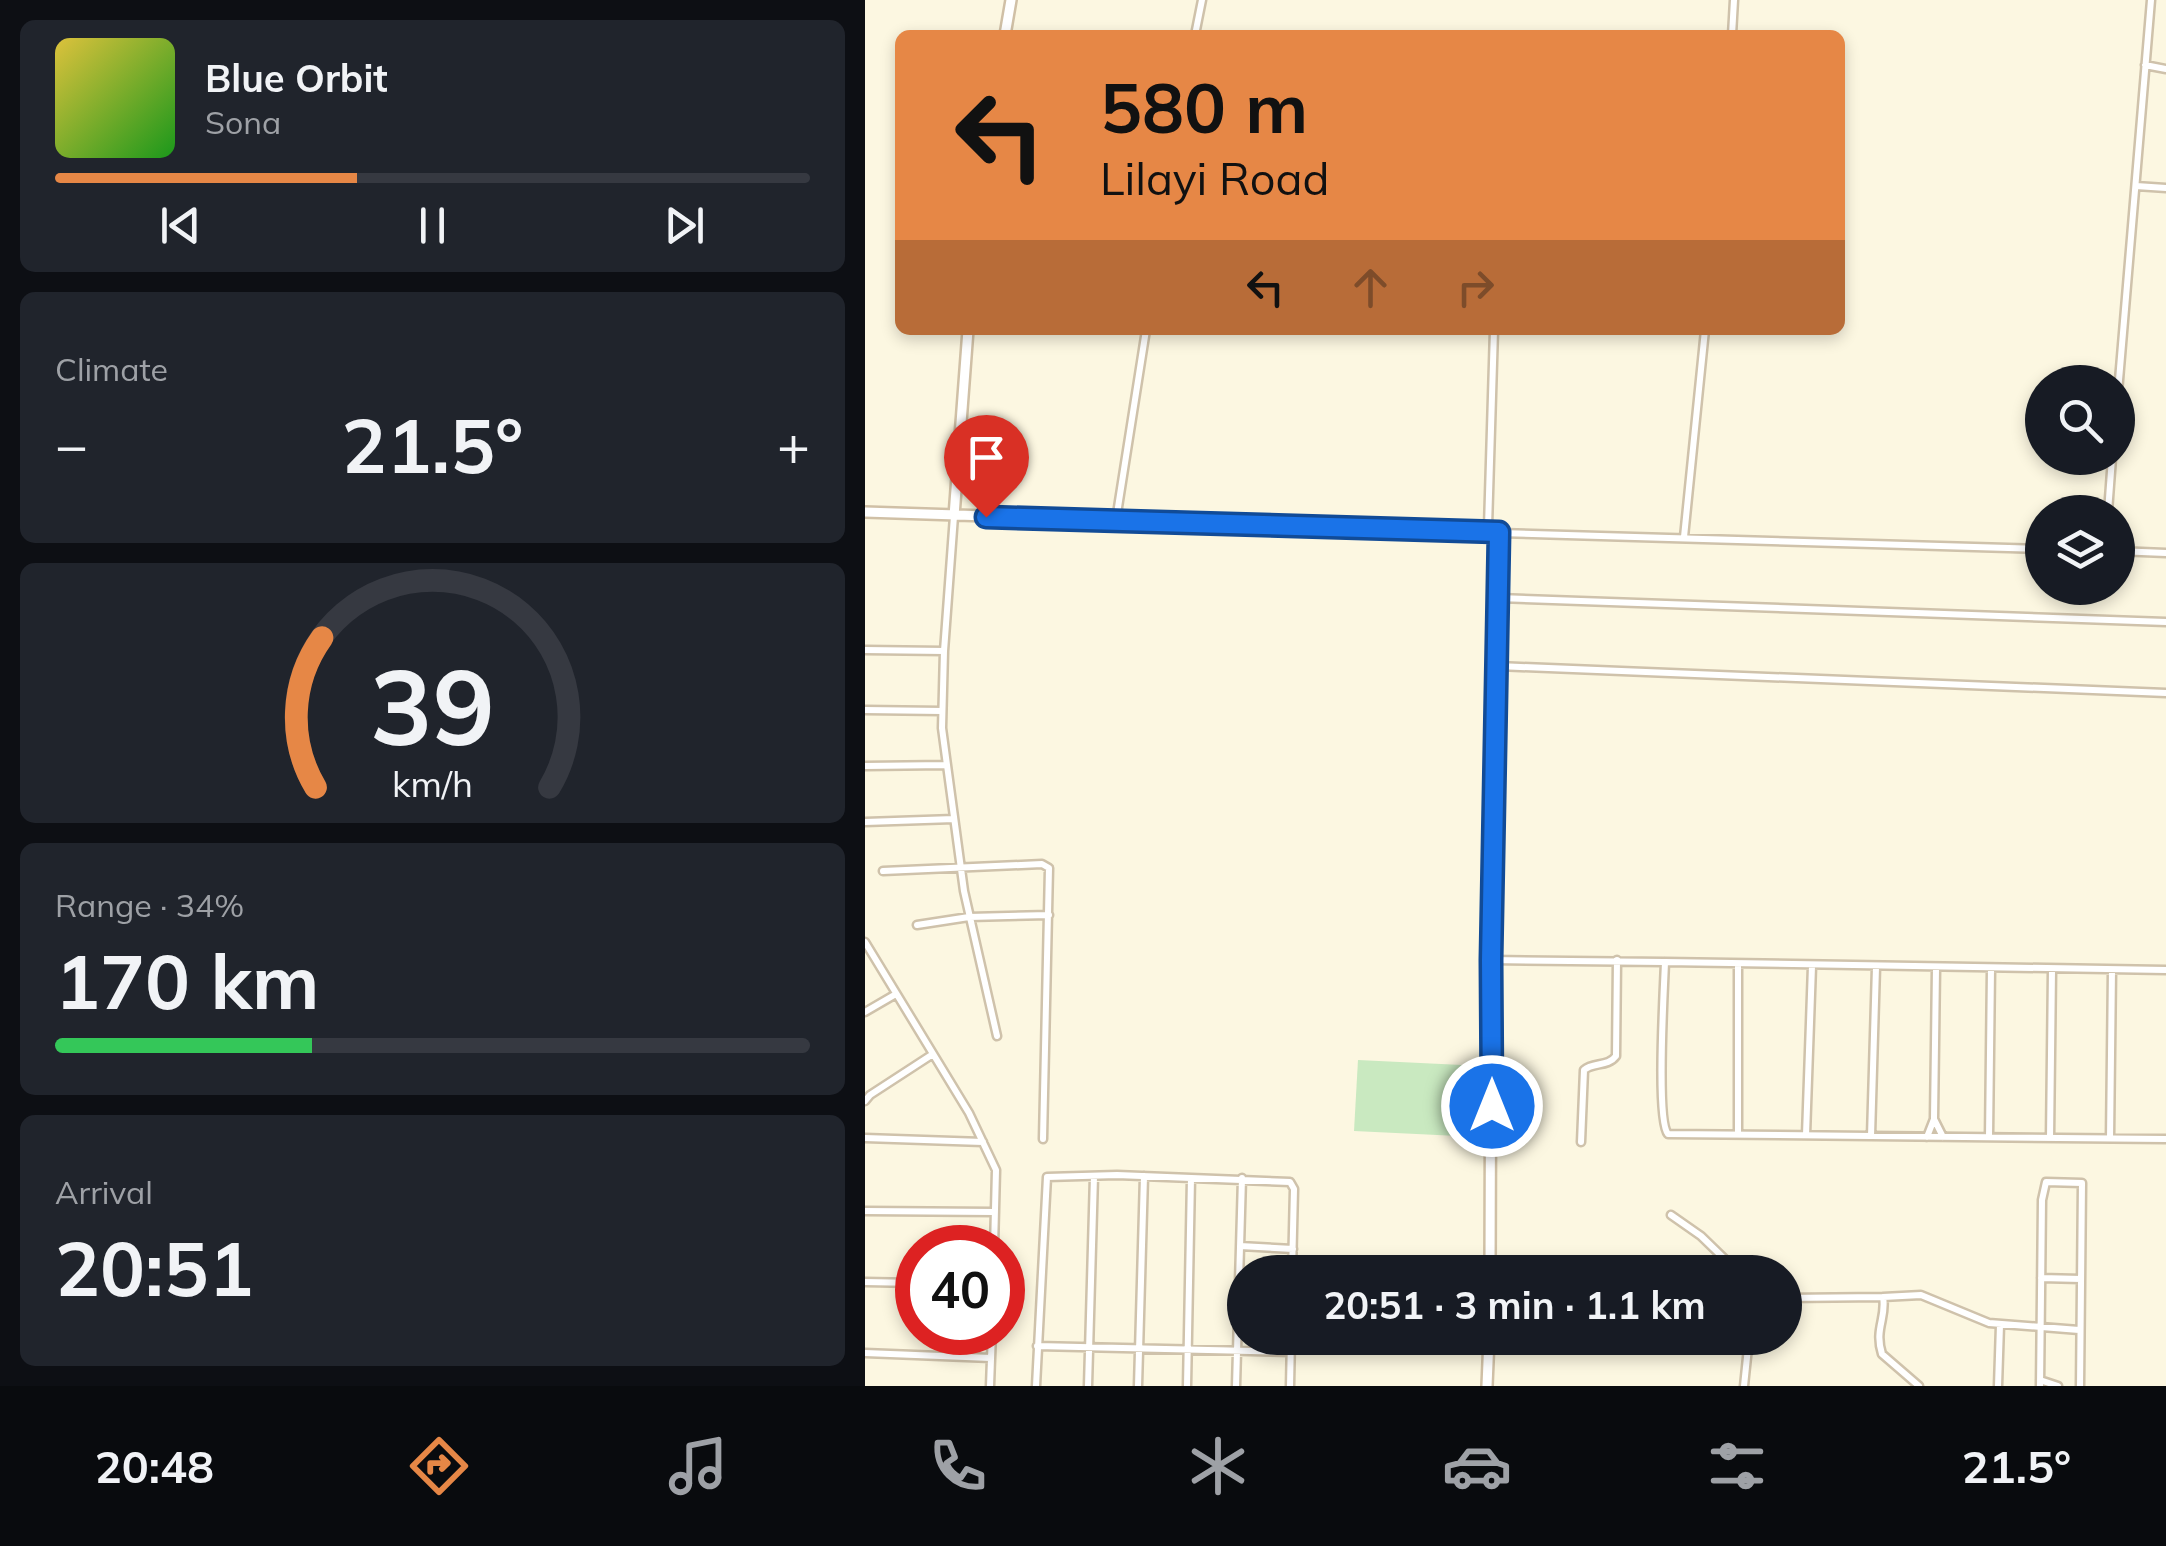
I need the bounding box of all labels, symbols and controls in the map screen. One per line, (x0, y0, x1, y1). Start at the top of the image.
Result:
text: Blue Orbit (205, 54, 388, 102)
text: 580 m (1100, 63, 1308, 151)
icon: left (935, 70, 1065, 200)
text: Sona (205, 102, 281, 142)
text: Lilayi Road (1100, 150, 1329, 206)
icon: previous (153, 198, 208, 253)
icon: pause (405, 198, 460, 253)
icon: next (657, 198, 712, 253)
icon: left (1238, 260, 1293, 315)
icon: ahead (1343, 260, 1398, 315)
icon: right (1448, 260, 1503, 315)
text: Climate (55, 349, 168, 389)
map controls (2025, 365, 2135, 605)
button: search (2025, 365, 2135, 475)
text: 21.5° (341, 398, 524, 492)
text: − (55, 410, 88, 479)
text: + (777, 410, 810, 479)
pin (944, 415, 1029, 518)
icon: arrive (959, 430, 1014, 485)
button: layers (2025, 495, 2135, 605)
text: 39 (370, 640, 495, 771)
text: km/h (392, 761, 473, 806)
text: Range · 34% (55, 885, 244, 925)
text: 170 km (55, 934, 319, 1028)
position arrow (1440, 1054, 1544, 1158)
text: Arrival (55, 1172, 153, 1212)
text: 20:51 (55, 1221, 254, 1315)
speed limit sign: 40 (895, 1225, 1025, 1355)
text: 20:51 · 3 min · 1.1 km (1323, 1281, 1706, 1329)
icon: directions (404, 1431, 474, 1501)
icon: music (663, 1431, 733, 1501)
icon: phone (923, 1431, 993, 1501)
icon: climate (1183, 1431, 1253, 1501)
icon: car (1442, 1431, 1512, 1501)
icon: filters (1702, 1431, 1772, 1501)
text: 20:48 (95, 1438, 214, 1494)
text: 21.5° (1962, 1438, 2071, 1494)

